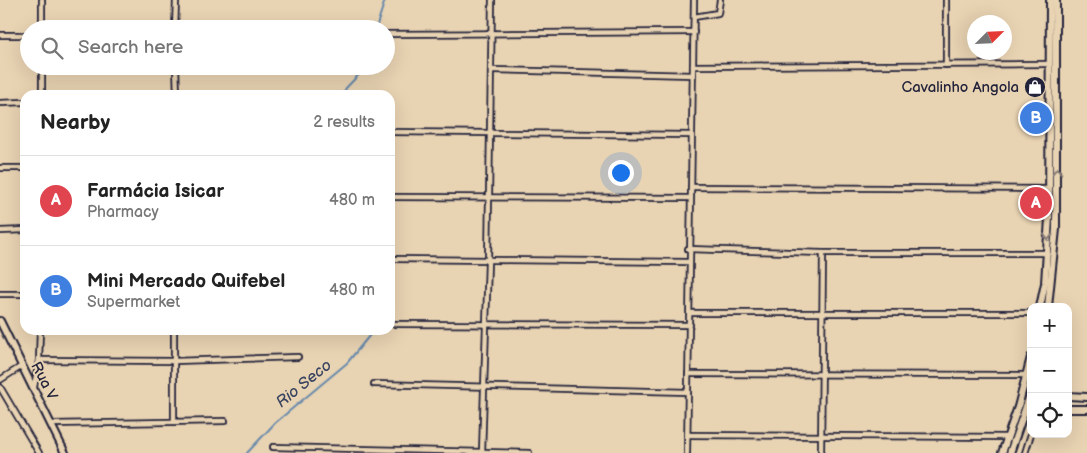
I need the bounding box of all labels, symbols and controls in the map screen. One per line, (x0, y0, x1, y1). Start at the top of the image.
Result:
north arrow (967, 15, 1012, 60)
search box (20, 20, 395, 75)
icon: search (38, 34, 66, 62)
text: Search here (78, 36, 183, 59)
shop icon: Cavalinho Angola (1023, 75, 1047, 99)
place label: Cavalinho Angola (902, 78, 1019, 97)
pin: B (1020, 99, 1052, 137)
text: Nearby (40, 110, 110, 135)
text: 2 results (313, 113, 375, 132)
your location (608, 160, 634, 186)
one-way arrow (1052, 167, 1062, 174)
text: Farmácia Isicar (87, 180, 224, 203)
pin: A (1020, 184, 1052, 222)
text: A (51, 191, 61, 210)
text: 480 m (329, 191, 375, 210)
text: Pharmacy (87, 203, 159, 222)
one-way arrow (1043, 234, 1054, 242)
text: Mini Mercado Quifebel (87, 270, 285, 293)
text: B (50, 281, 62, 300)
text: 480 m (329, 281, 375, 300)
text: Supermarket (87, 293, 180, 312)
map controls (1027, 303, 1072, 438)
button: + (1027, 303, 1072, 348)
button: − (1027, 348, 1072, 393)
water label: Rio Seco (272, 356, 336, 412)
street label: Rua V (26, 359, 62, 404)
button: locate (1027, 393, 1072, 438)

